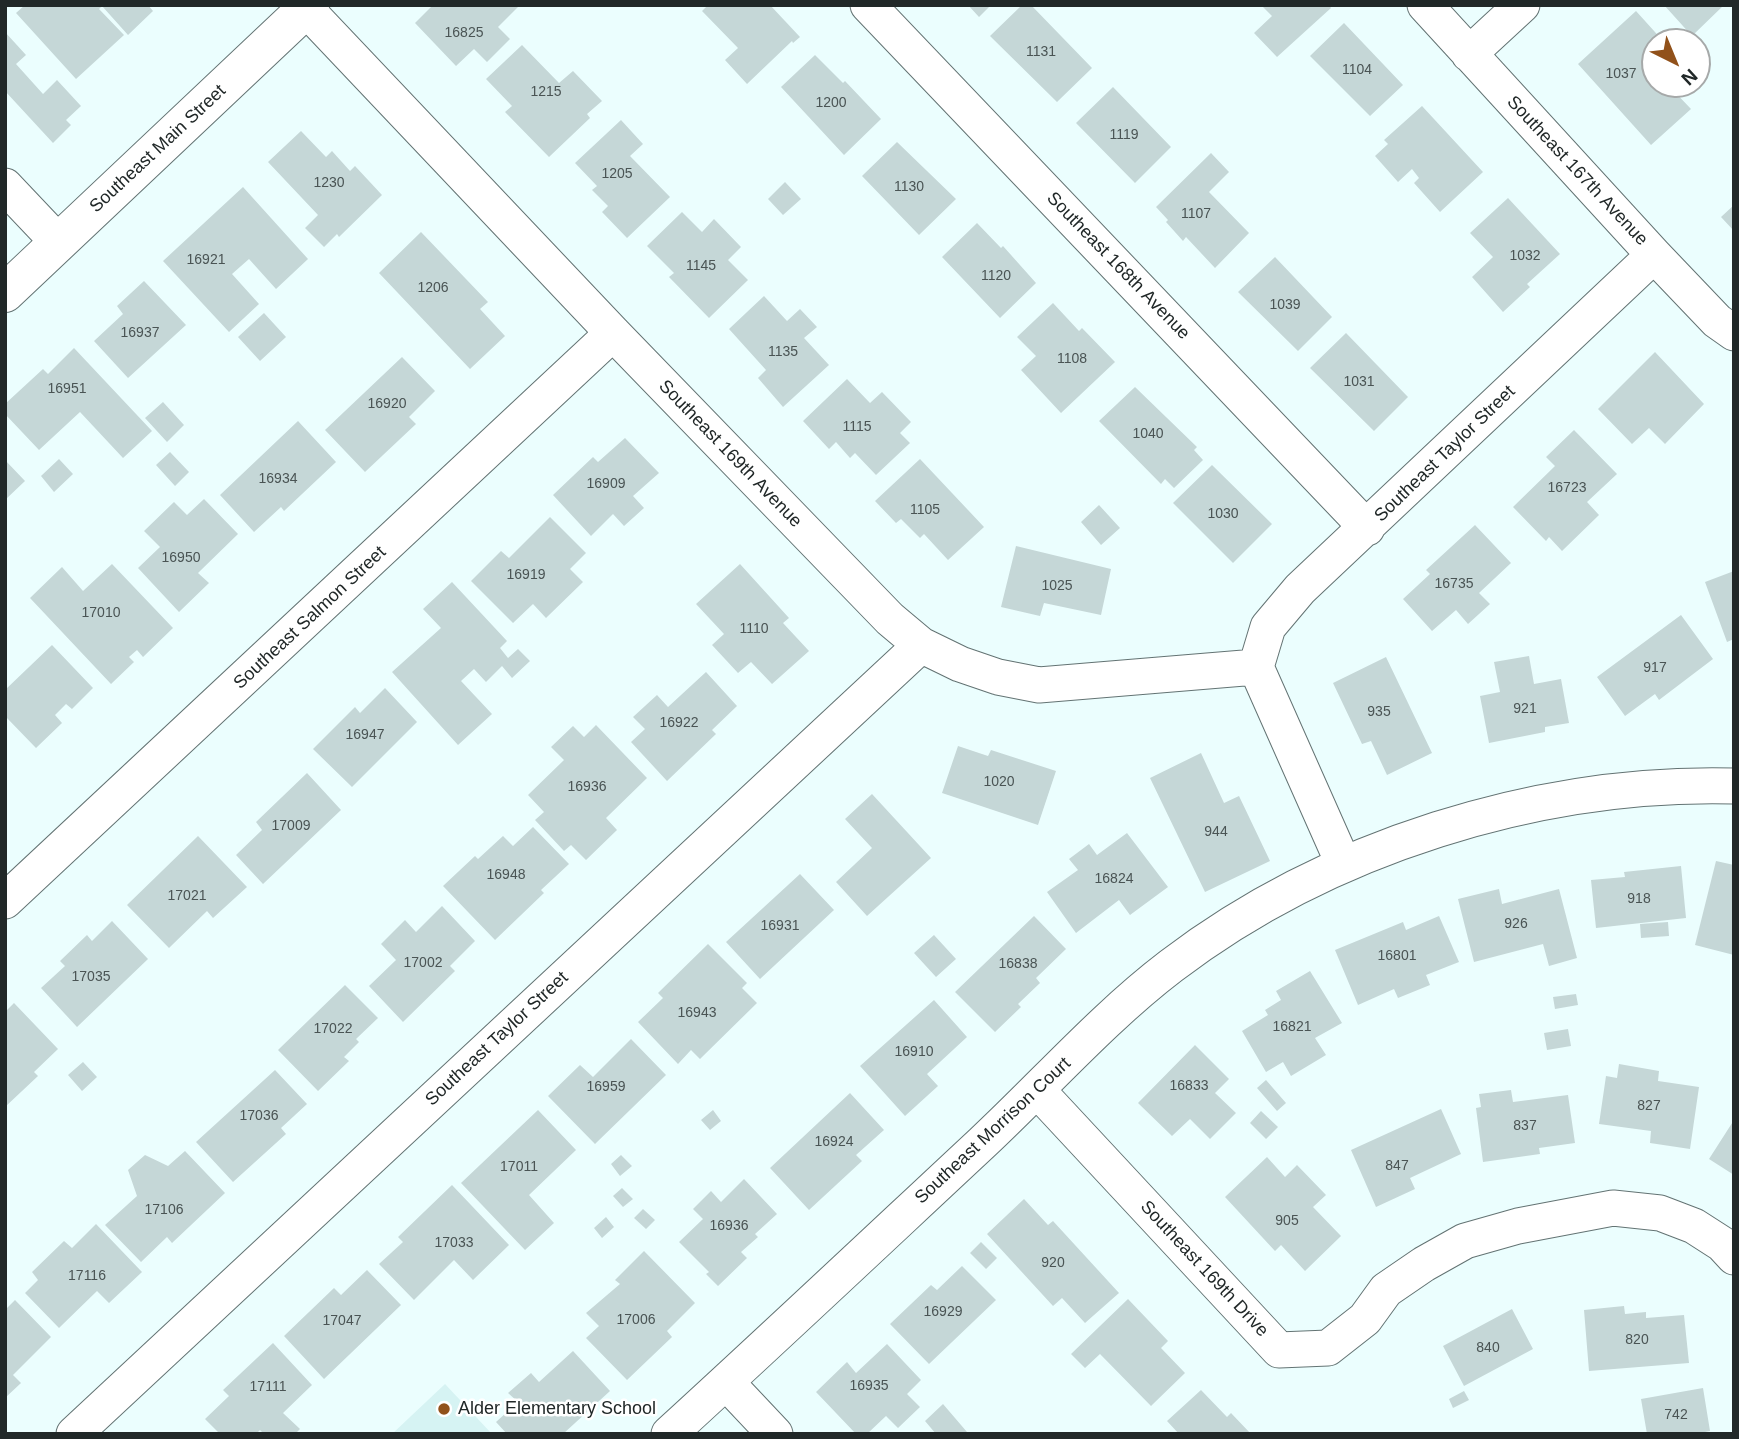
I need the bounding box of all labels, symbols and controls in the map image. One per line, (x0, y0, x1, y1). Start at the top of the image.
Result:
house number: 16825 (445, 25, 483, 41)
north arrow (1641, 28, 1711, 98)
house number: 1131 (1026, 44, 1056, 60)
house number: 1104 (1342, 62, 1372, 78)
text: N (1677, 65, 1701, 90)
house number: 1037 (1605, 66, 1637, 82)
street label: Southeast Main Street (86, 80, 230, 218)
house number: 1215 (530, 84, 562, 100)
street label: Southeast 167th Avenue (1502, 92, 1652, 250)
house number: 1200 (815, 95, 847, 111)
house number: 1119 (1109, 127, 1139, 143)
house number: 1205 (601, 166, 633, 182)
house number: 1230 (313, 175, 345, 191)
house number: 1130 (894, 179, 924, 195)
street label: Southeast 168th Avenue (1042, 188, 1194, 344)
house number: 1107 (1181, 206, 1211, 222)
house number: 1032 (1509, 248, 1541, 264)
house number: 16921 (187, 252, 225, 268)
house number: 1145 (686, 258, 716, 274)
house number: 1120 (981, 268, 1011, 284)
house number: 1206 (417, 280, 449, 296)
house number: 1039 (1269, 297, 1301, 313)
house number: 16937 (121, 325, 159, 341)
house number: 1135 (768, 344, 798, 360)
house number: 1108 (1057, 351, 1087, 367)
house number: 1031 (1343, 374, 1375, 390)
street label: Southeast 169th Avenue (654, 376, 806, 532)
house number: 16951 (48, 381, 86, 397)
street label: Southeast Taylor Street (1370, 381, 1520, 527)
house number: 16920 (368, 396, 406, 412)
house number: 1115 (842, 419, 872, 435)
house number: 1040 (1132, 426, 1164, 442)
house number: 16934 (259, 471, 297, 487)
house number: 16909 (587, 476, 625, 492)
house number: 16723 (1548, 480, 1586, 496)
house number: 1105 (910, 502, 940, 518)
house number: 1030 (1207, 506, 1239, 522)
street label: Southeast Salmon Street (229, 542, 391, 694)
house number: 16950 (162, 550, 200, 566)
house number: 16919 (507, 567, 545, 583)
house number: 16735 (1435, 576, 1473, 592)
house number: 1025 (1041, 578, 1073, 594)
house number: 17010 (82, 605, 120, 621)
house number: 1110 (739, 621, 769, 637)
house number: 917 (1643, 660, 1667, 676)
house number: 921 (1513, 701, 1537, 717)
house number: 935 (1367, 704, 1391, 720)
house number: 16922 (660, 715, 698, 731)
house number: 16947 (346, 727, 384, 743)
house number: 1020 (983, 774, 1015, 790)
house number: 16936 (568, 779, 606, 795)
house number: 17009 (272, 818, 310, 834)
house number: 944 (1204, 824, 1228, 840)
house number: 16948 (487, 867, 525, 883)
house number: 16824 (1095, 871, 1133, 887)
house number: 17021 (168, 888, 206, 904)
house number: 918 (1627, 891, 1651, 907)
house number: 926 (1504, 916, 1528, 932)
house number: 16931 (761, 918, 799, 934)
house number: 16801 (1378, 948, 1416, 964)
house number: 17002 (404, 955, 442, 971)
house number: 16838 (999, 956, 1037, 972)
street label: Southeast Taylor Street (421, 967, 573, 1111)
house number: 17035 (72, 969, 110, 985)
house number: 16943 (678, 1005, 716, 1021)
house number: 16821 (1273, 1019, 1311, 1035)
house number: 17022 (314, 1021, 352, 1037)
house number: 16910 (895, 1044, 933, 1060)
street label: Southeast Morrison Court (911, 1053, 1075, 1209)
house number: 16833 (1170, 1078, 1208, 1094)
house number: 16959 (587, 1079, 625, 1095)
house number: 827 (1637, 1098, 1661, 1114)
house number: 17036 (240, 1108, 278, 1124)
house number: 837 (1513, 1118, 1537, 1134)
house number: 16924 (815, 1134, 853, 1150)
house number: 847 (1385, 1158, 1409, 1174)
house number: 17011 (500, 1159, 538, 1175)
street label: Southeast 169th Drive (1135, 1197, 1273, 1341)
house number: 17106 (145, 1202, 183, 1218)
house number: 905 (1275, 1213, 1299, 1229)
house number: 16936 (710, 1218, 748, 1234)
house number: 17033 (435, 1235, 473, 1251)
house number: 920 (1041, 1255, 1065, 1271)
house number: 17116 (68, 1268, 106, 1284)
house number: 16929 (924, 1304, 962, 1320)
house number: 17006 (617, 1312, 655, 1328)
house number: 17047 (323, 1313, 361, 1329)
house number: 820 (1625, 1332, 1649, 1348)
house number: 840 (1476, 1340, 1500, 1356)
house number: 16935 (850, 1378, 888, 1394)
house number: 17111 (250, 1379, 286, 1395)
place label: Alder Elementary School (458, 1398, 656, 1420)
marker: Alder Elementary School (436, 1401, 452, 1417)
house number: 742 (1664, 1407, 1688, 1423)

